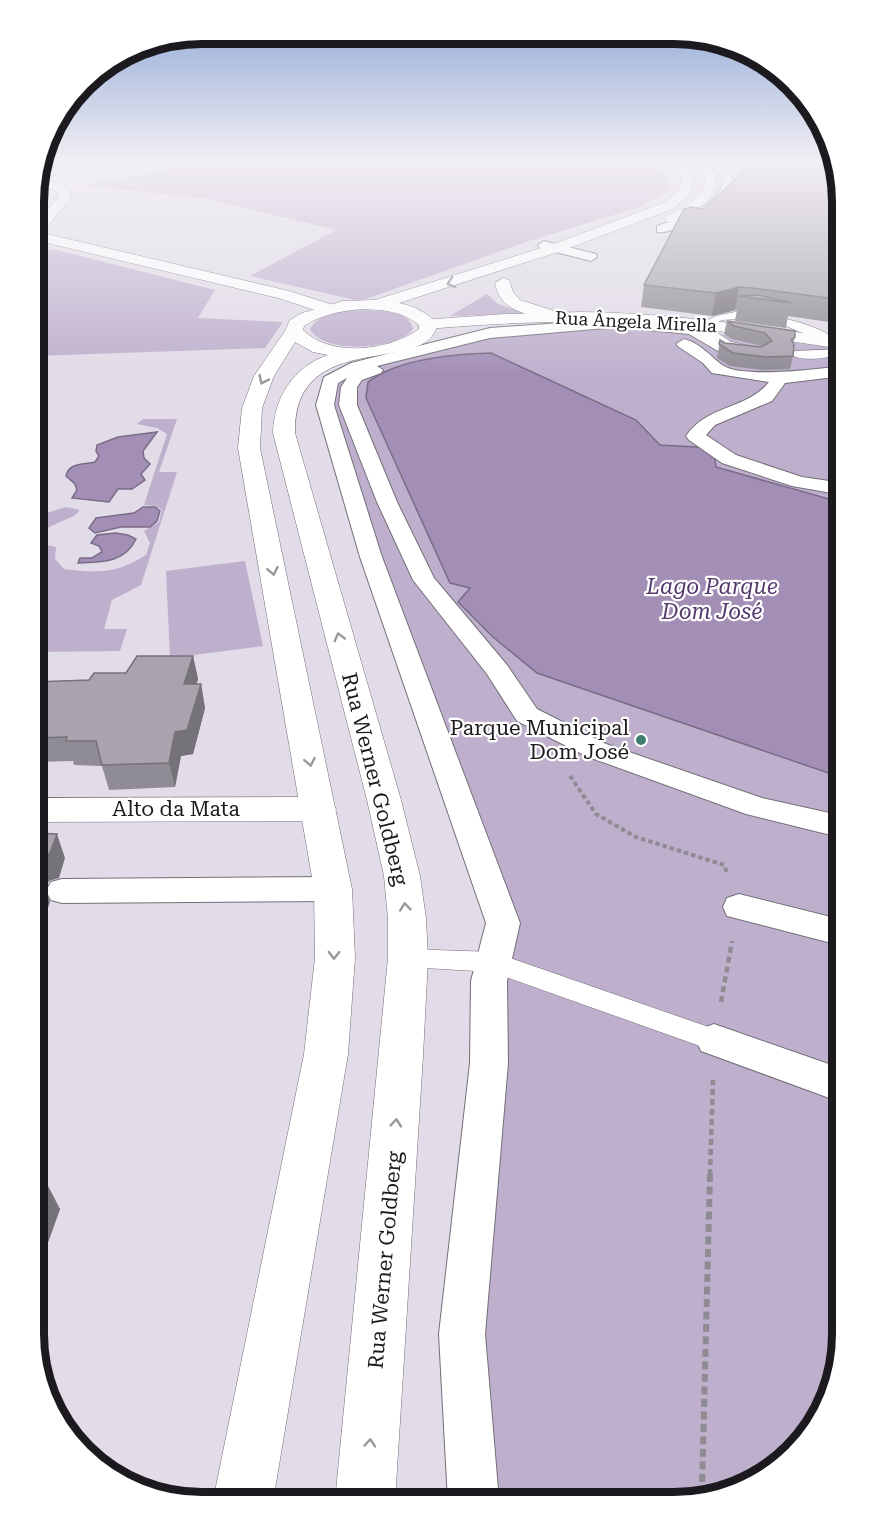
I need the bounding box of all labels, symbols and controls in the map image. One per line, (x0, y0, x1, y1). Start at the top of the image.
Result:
one-way arrow (446, 275, 457, 288)
street label: Rua Ângela Mirella (555, 307, 718, 336)
one-way arrow (259, 374, 271, 385)
one-way arrow (266, 565, 279, 575)
water label: Lago Parque Dom José (645, 574, 778, 624)
one-way arrow (334, 632, 347, 642)
street label: Rua Werner Goldberg (337, 670, 413, 888)
place label: Parque Municipal Dom José (450, 716, 629, 764)
marker: Parque Municipal Dom José (634, 733, 648, 747)
one-way arrow (303, 757, 316, 767)
street label: Alto da Mata (112, 797, 240, 821)
one-way arrow (400, 903, 412, 912)
one-way arrow (328, 950, 340, 959)
one-way arrow (389, 1118, 402, 1127)
street label: Rua Werner Goldberg (364, 1150, 406, 1370)
one-way arrow (363, 1438, 376, 1447)

